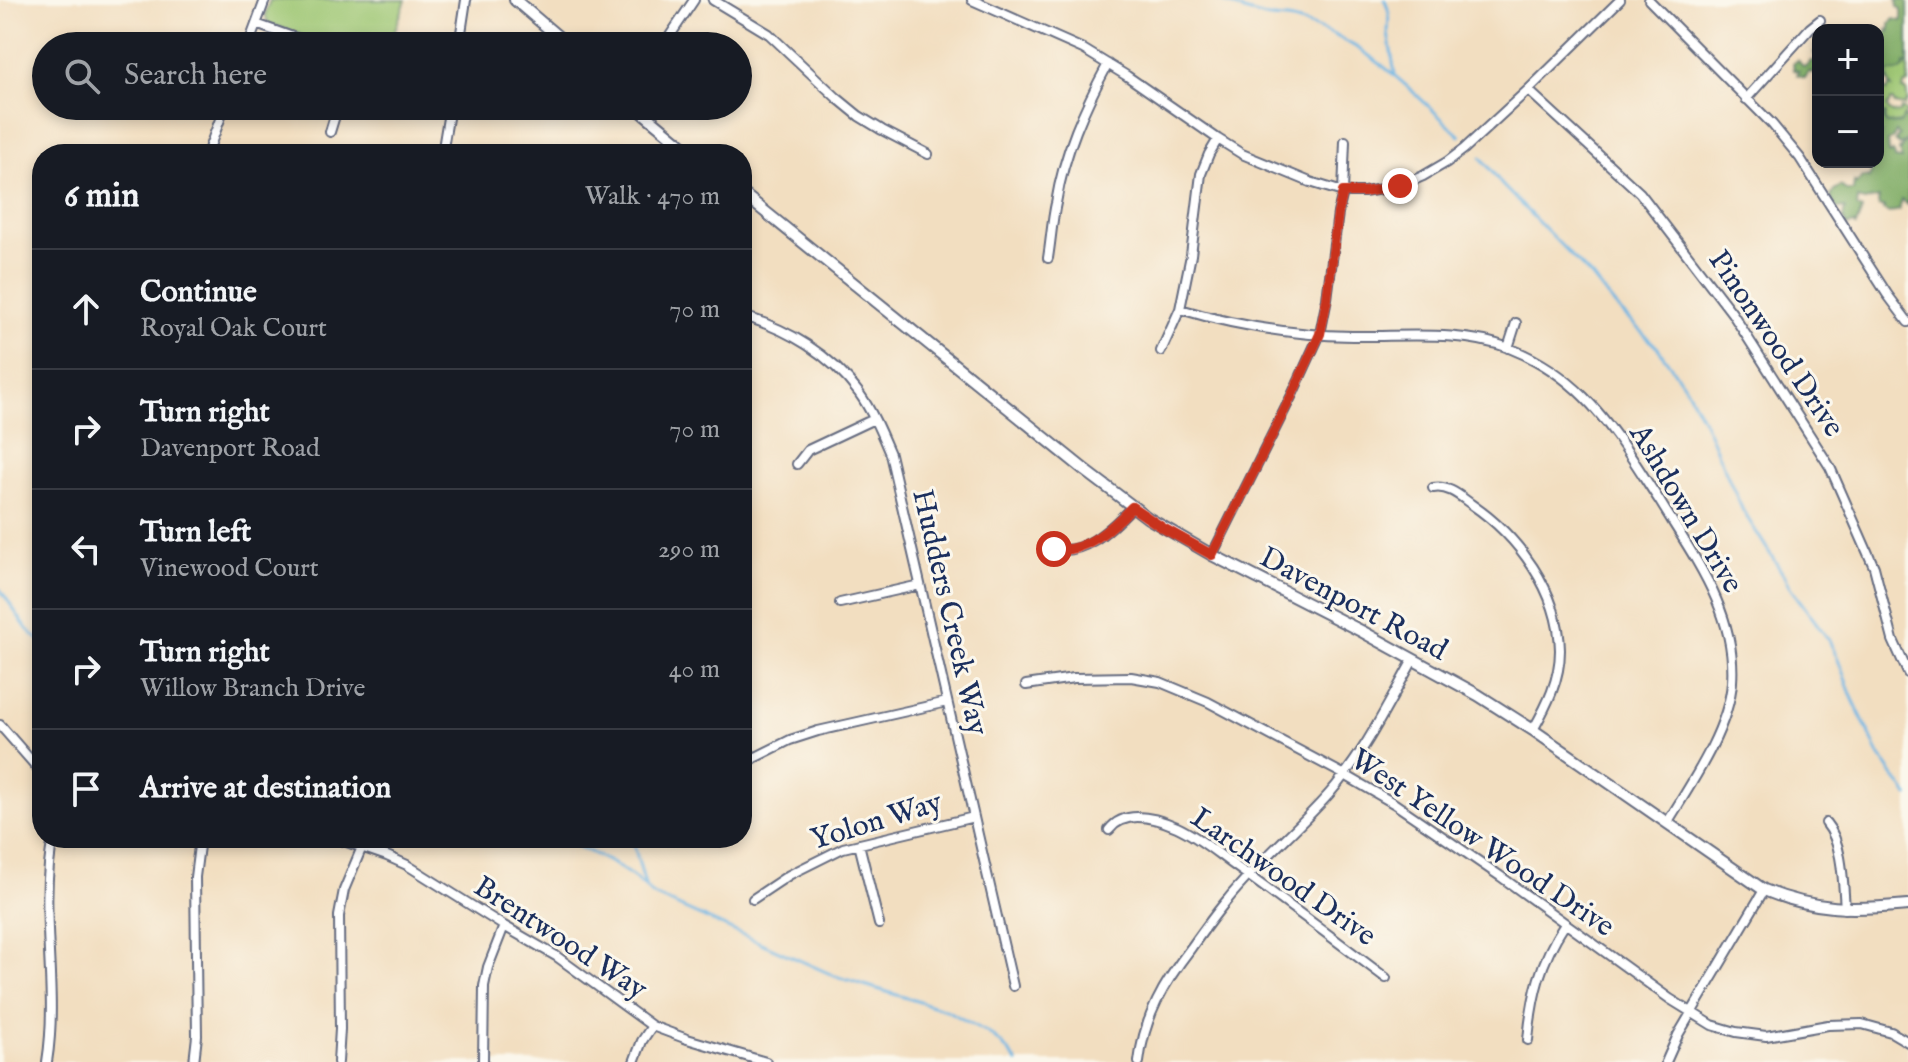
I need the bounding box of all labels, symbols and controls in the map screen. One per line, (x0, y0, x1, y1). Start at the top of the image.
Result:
map controls (1812, 24, 1884, 168)
button: + (1812, 24, 1884, 96)
search box (32, 32, 752, 120)
icon: search (60, 54, 104, 98)
text: Search here (124, 57, 267, 95)
button: − (1812, 96, 1884, 168)
route end (1382, 168, 1418, 204)
text: 6 min (64, 175, 139, 218)
text: Walk · 470 m (585, 180, 720, 213)
street label: Pinonwood Drive (1699, 243, 1852, 445)
text: Continue (140, 274, 257, 312)
icon: ahead (64, 287, 108, 331)
text: 70 m (669, 293, 720, 326)
text: Royal Oak Court (140, 312, 327, 345)
text: Turn right (140, 394, 270, 432)
icon: right (64, 407, 108, 451)
text: 70 m (669, 413, 720, 446)
street label: Ashdown Drive (1619, 417, 1751, 601)
text: Davenport Road (140, 432, 320, 465)
street label: Hudders Creek Way (902, 486, 996, 739)
text: Turn left (140, 514, 251, 552)
icon: left (64, 527, 108, 571)
route start (1036, 531, 1072, 567)
text: 290 m (658, 533, 720, 566)
street label: Davenport Road (1252, 539, 1455, 671)
text: Vinewood Court (140, 552, 319, 585)
text: Turn right (140, 634, 270, 672)
icon: right (64, 647, 108, 691)
text: 40 m (669, 653, 720, 686)
text: Willow Branch Drive (140, 672, 365, 705)
street label: West Yellow Wood Drive (1342, 741, 1621, 946)
icon: arrive (64, 767, 108, 811)
text: Arrive at destination (140, 770, 391, 808)
street label: Yolon Way (806, 784, 947, 860)
street label: Larchwood Drive (1183, 800, 1383, 956)
street label: Brentwood Way (466, 868, 654, 1009)

